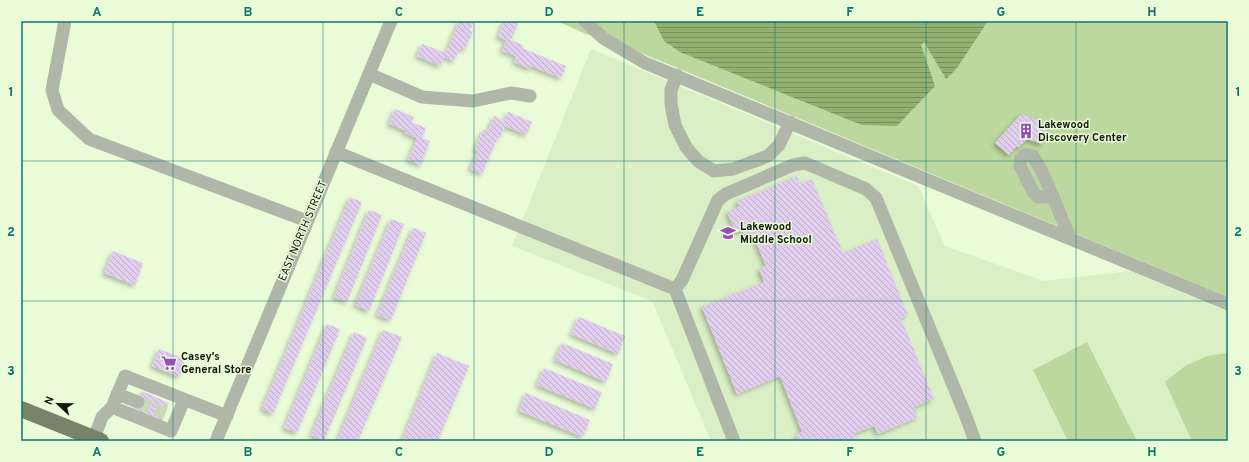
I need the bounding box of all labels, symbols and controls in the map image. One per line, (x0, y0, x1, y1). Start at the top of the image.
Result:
text: A (92, 5, 102, 21)
text: B (244, 5, 253, 21)
text: C (395, 5, 403, 21)
text: D (544, 5, 554, 21)
text: E (696, 5, 704, 21)
text: F (846, 5, 854, 21)
text: G (997, 5, 1006, 21)
text: H (1147, 5, 1157, 21)
text: 1 (8, 85, 14, 101)
text: 1 (1235, 85, 1241, 101)
place label: Lakewood Discovery Center (1038, 118, 1127, 145)
building icon: Lakewood Discovery Center (1017, 122, 1035, 140)
street label: EAST NORTH STREET (275, 179, 331, 283)
place label: Lakewood Middle School (740, 220, 812, 247)
school or university icon: Lakewood Middle School (719, 224, 737, 242)
text: 2 (7, 225, 15, 241)
text: 2 (1234, 225, 1242, 241)
place label: Casey's General Store (181, 350, 251, 377)
supermarket icon: Casey's General Store (160, 354, 178, 372)
text: 3 (7, 364, 15, 380)
text: 3 (1234, 364, 1242, 380)
north arrow (38, 384, 78, 424)
text: N (42, 394, 58, 407)
text: A (92, 445, 102, 461)
text: B (244, 445, 253, 461)
text: C (395, 445, 403, 461)
text: D (544, 445, 554, 461)
text: E (696, 445, 704, 461)
text: F (846, 445, 854, 461)
text: G (997, 445, 1006, 461)
text: H (1147, 445, 1157, 461)

